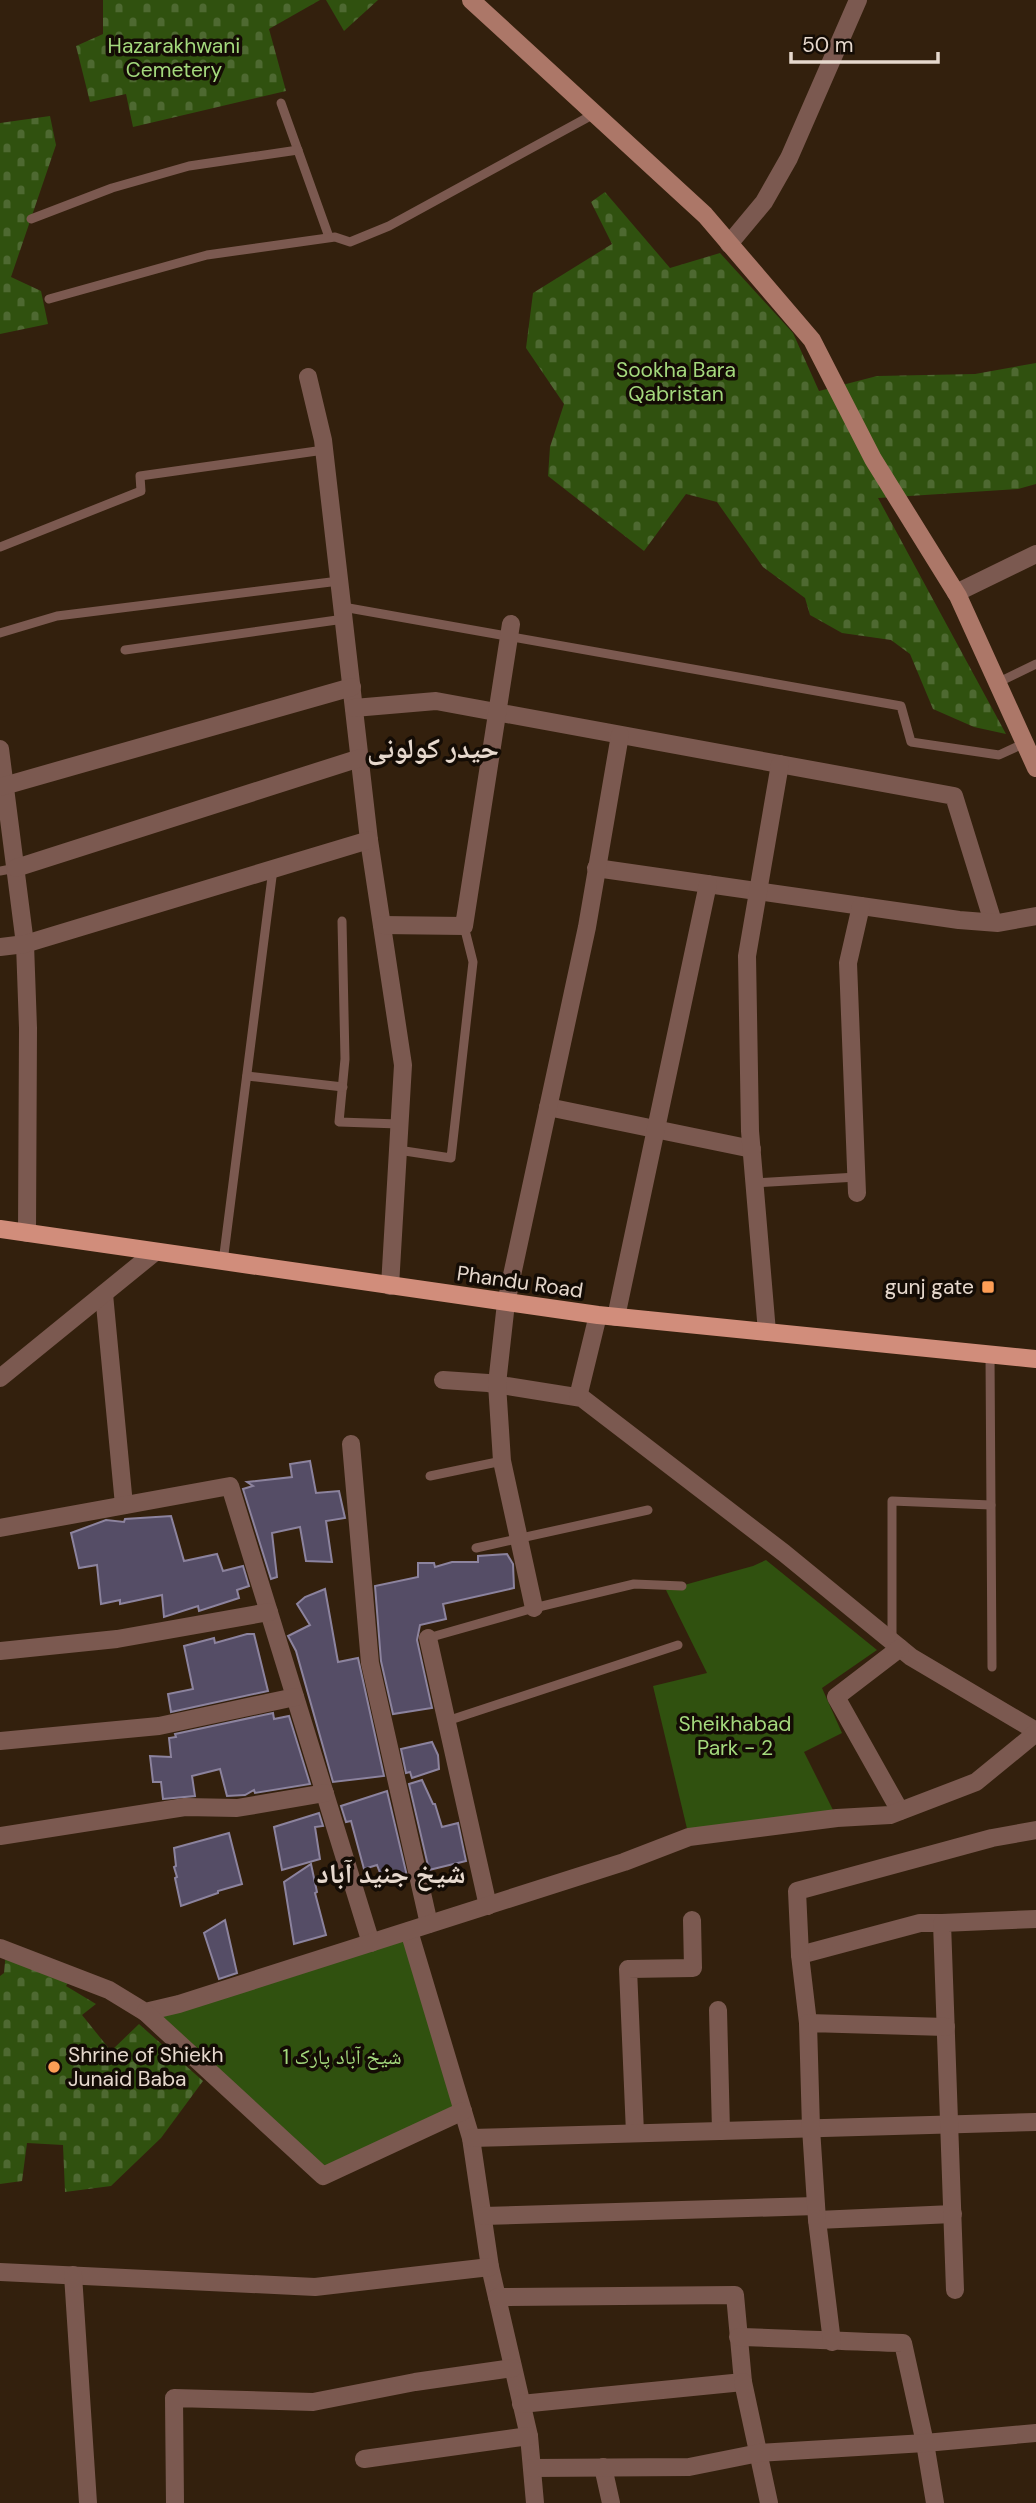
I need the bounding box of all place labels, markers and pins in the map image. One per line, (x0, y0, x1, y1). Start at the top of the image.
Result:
place label: gunj gate (885, 1273, 974, 1301)
marker: gunj gate (980, 1279, 996, 1295)
place label: Shrine of Shiekh Junaid Baba (68, 2041, 224, 2093)
marker: Shrine of Shiekh Junaid Baba (46, 2059, 62, 2075)

